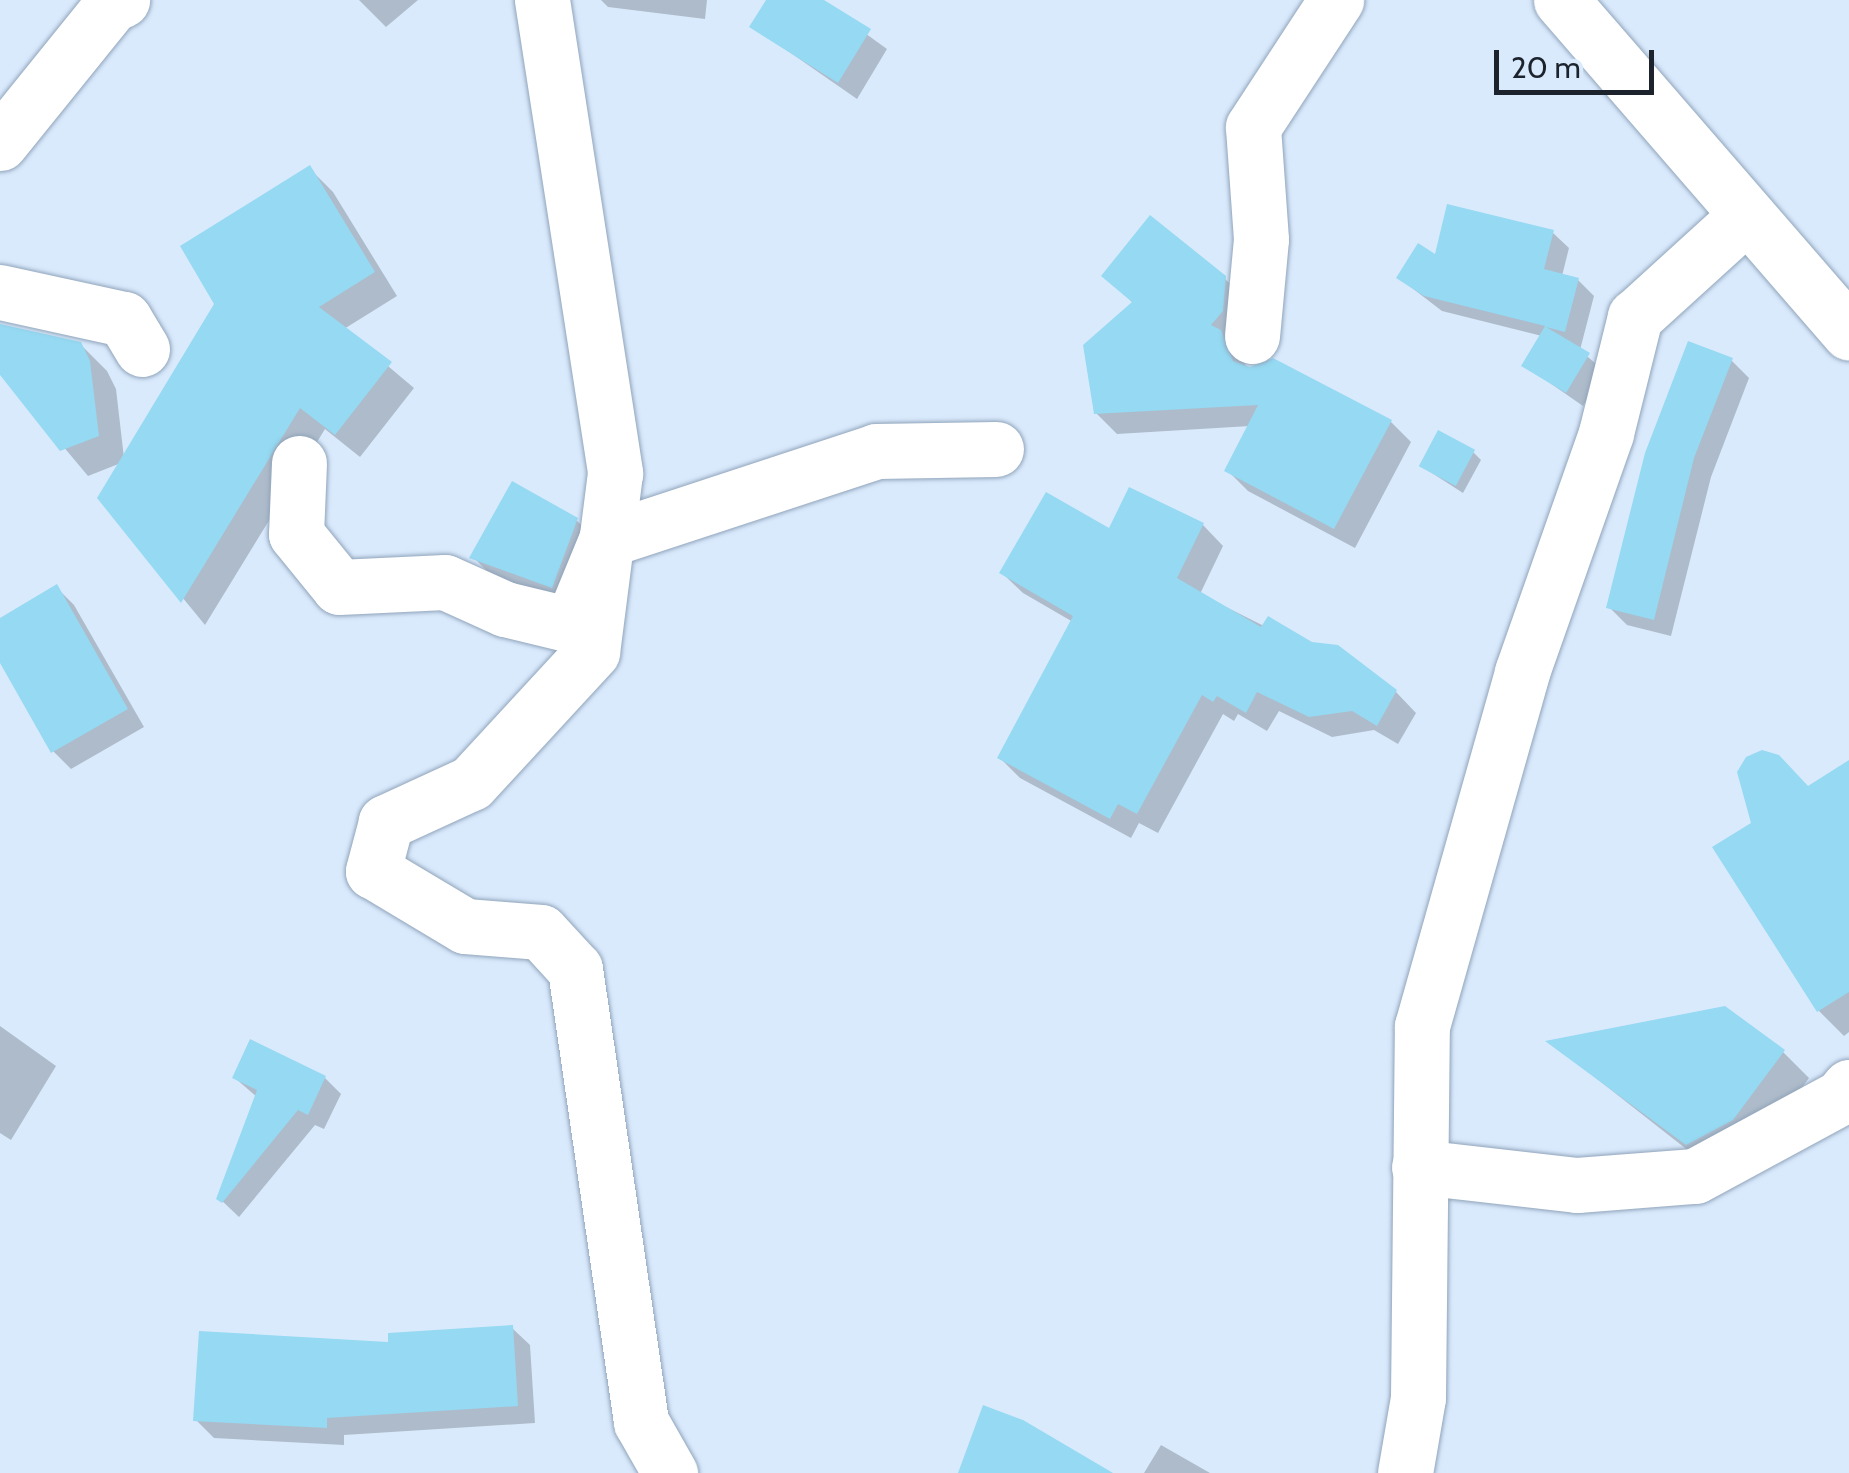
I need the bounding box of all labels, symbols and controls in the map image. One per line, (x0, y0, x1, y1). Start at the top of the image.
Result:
scale bar (1499, 30, 1659, 92)
text: 20 m (1511, 49, 1581, 86)

